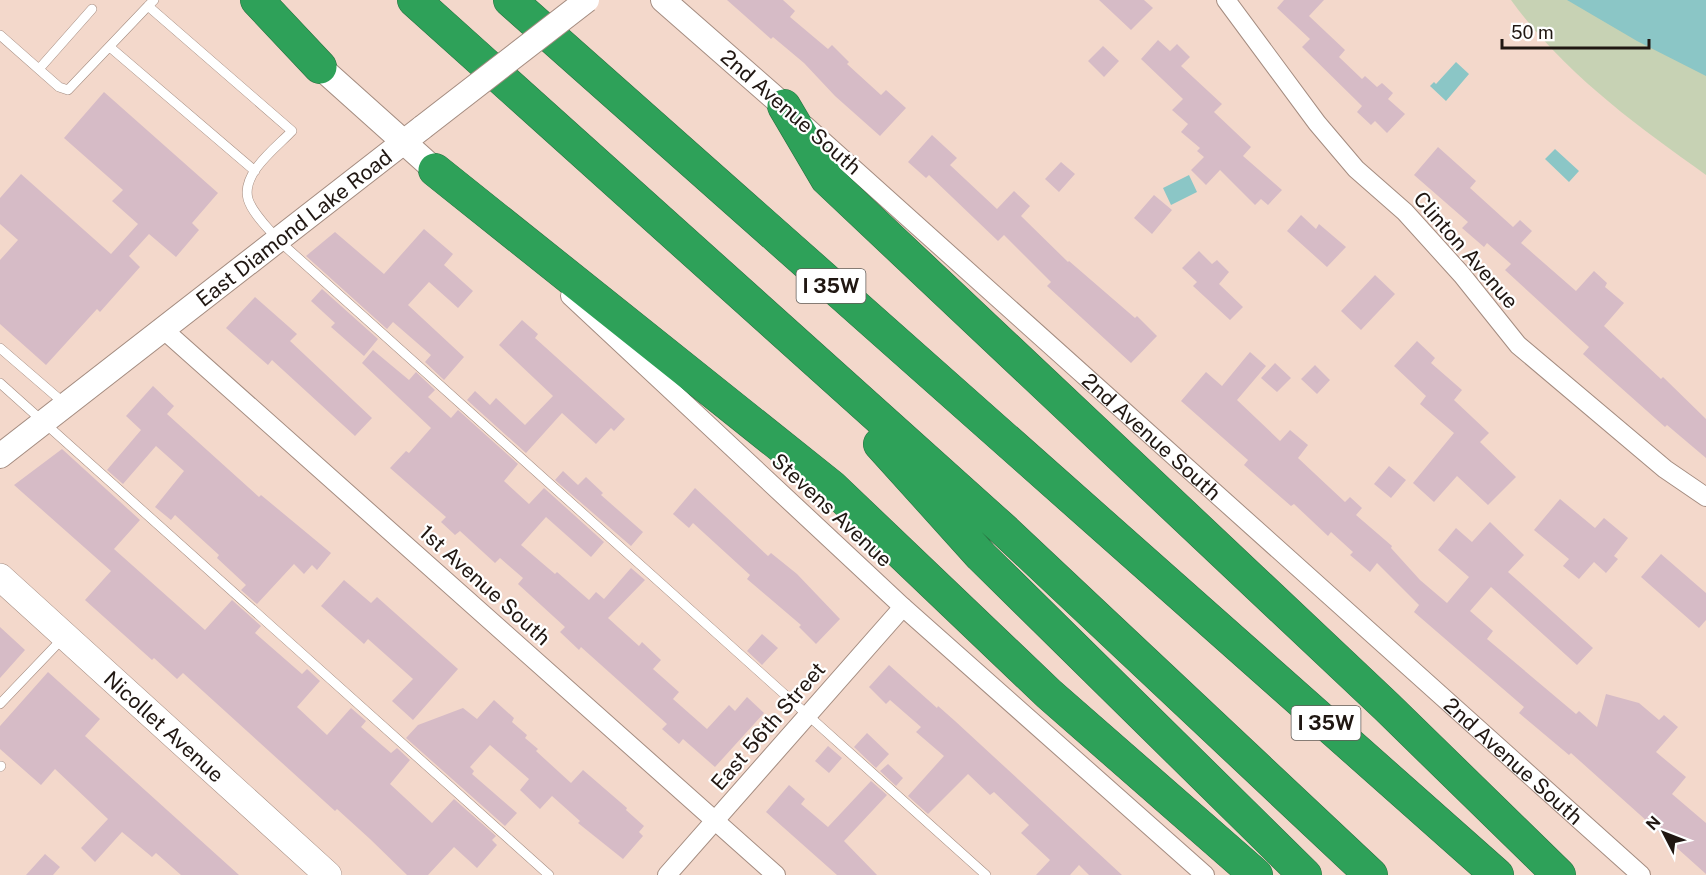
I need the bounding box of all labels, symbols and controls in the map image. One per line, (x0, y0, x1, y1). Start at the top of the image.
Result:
scale bar (1502, 12, 1649, 50)
text: 50 m (1511, 22, 1554, 43)
street label: 2nd Avenue South (716, 44, 866, 180)
street label: East Diamond Lake Road (191, 144, 396, 311)
street label: Clinton Avenue (1408, 186, 1524, 314)
road number: I 35W (796, 269, 866, 303)
street label: 2nd Avenue South (1077, 367, 1226, 505)
street label: Stevens Avenue (767, 448, 897, 572)
street label: 1st Avenue South (414, 520, 556, 650)
street label: East 56th Street (706, 657, 830, 795)
street label: Nicollet Avenue (99, 666, 229, 787)
street label: 2nd Avenue South (1439, 692, 1588, 829)
road number: I 35W (1292, 706, 1360, 740)
north arrow (1634, 803, 1694, 863)
text: N (1642, 812, 1664, 834)

